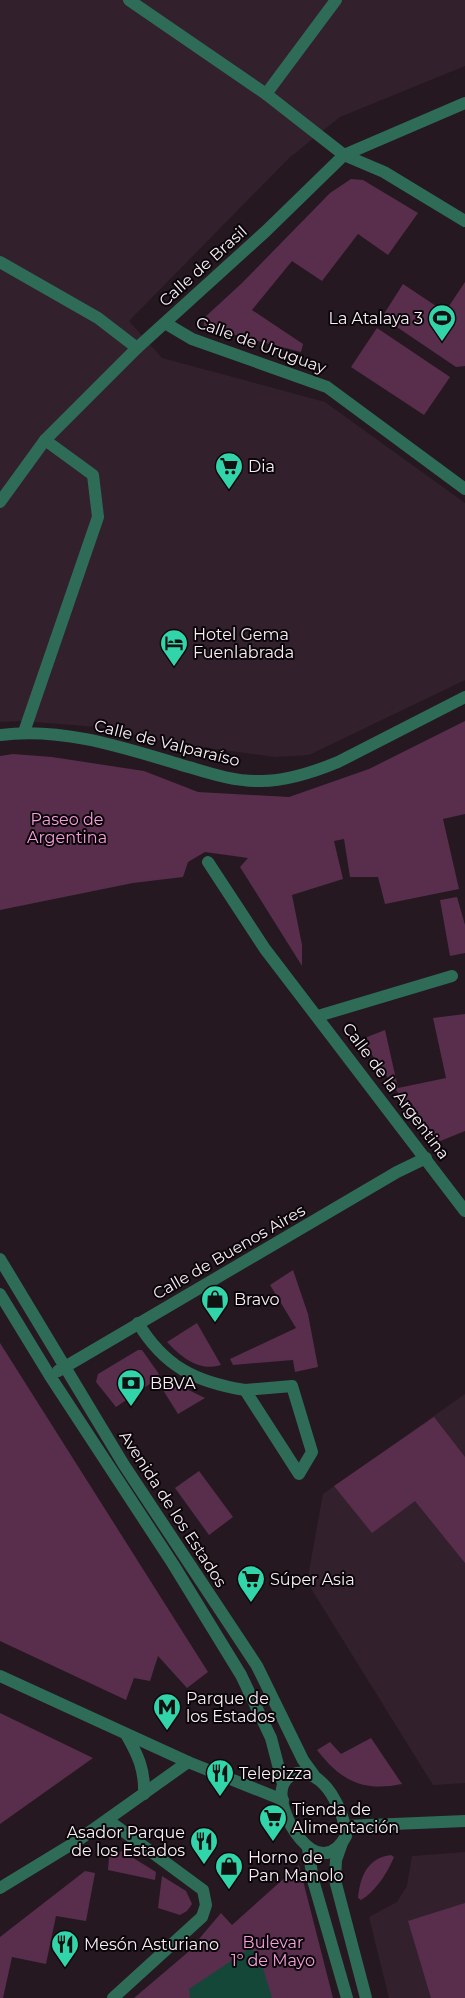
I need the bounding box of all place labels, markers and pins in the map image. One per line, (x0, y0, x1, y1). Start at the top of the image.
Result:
sports icon: La Atalaya 3 (427, 303, 457, 342)
place label: La Atalaya 3 (328, 309, 423, 328)
supermarket icon: Dia (214, 451, 244, 490)
place label: Dia (248, 457, 275, 476)
place label: Hotel Gema Fuenlabrada (193, 625, 294, 662)
hotel icon: Hotel Gema Fuenlabrada (159, 628, 189, 667)
shop icon: Bravo (200, 1284, 230, 1323)
place label: Bravo (234, 1290, 280, 1309)
bank icon: BBVA (116, 1368, 146, 1407)
place label: BBVA (150, 1374, 196, 1393)
supermarket icon: Súper Asia (236, 1564, 266, 1603)
place label: Súper Asia (270, 1570, 355, 1589)
place label: Parque de los Estados (186, 1689, 275, 1726)
metro station icon: Parque de los Estados (152, 1692, 182, 1731)
restaurant icon: Telepizza (205, 1758, 235, 1797)
place label: Telepizza (239, 1764, 312, 1783)
place label: Tienda de Alimentación (292, 1800, 399, 1837)
supermarket icon: Tienda de Alimentación (258, 1803, 288, 1842)
place label: Asador Parque de los Estados (67, 1823, 185, 1860)
restaurant icon: Asador Parque de los Estados (189, 1826, 219, 1865)
place label: Horno de Pan Manolo (248, 1848, 344, 1885)
shop icon: Horno de Pan Manolo (214, 1851, 244, 1890)
restaurant icon: Mesón Asturiano (50, 1929, 80, 1968)
place label: Mesón Asturiano (84, 1935, 219, 1954)

